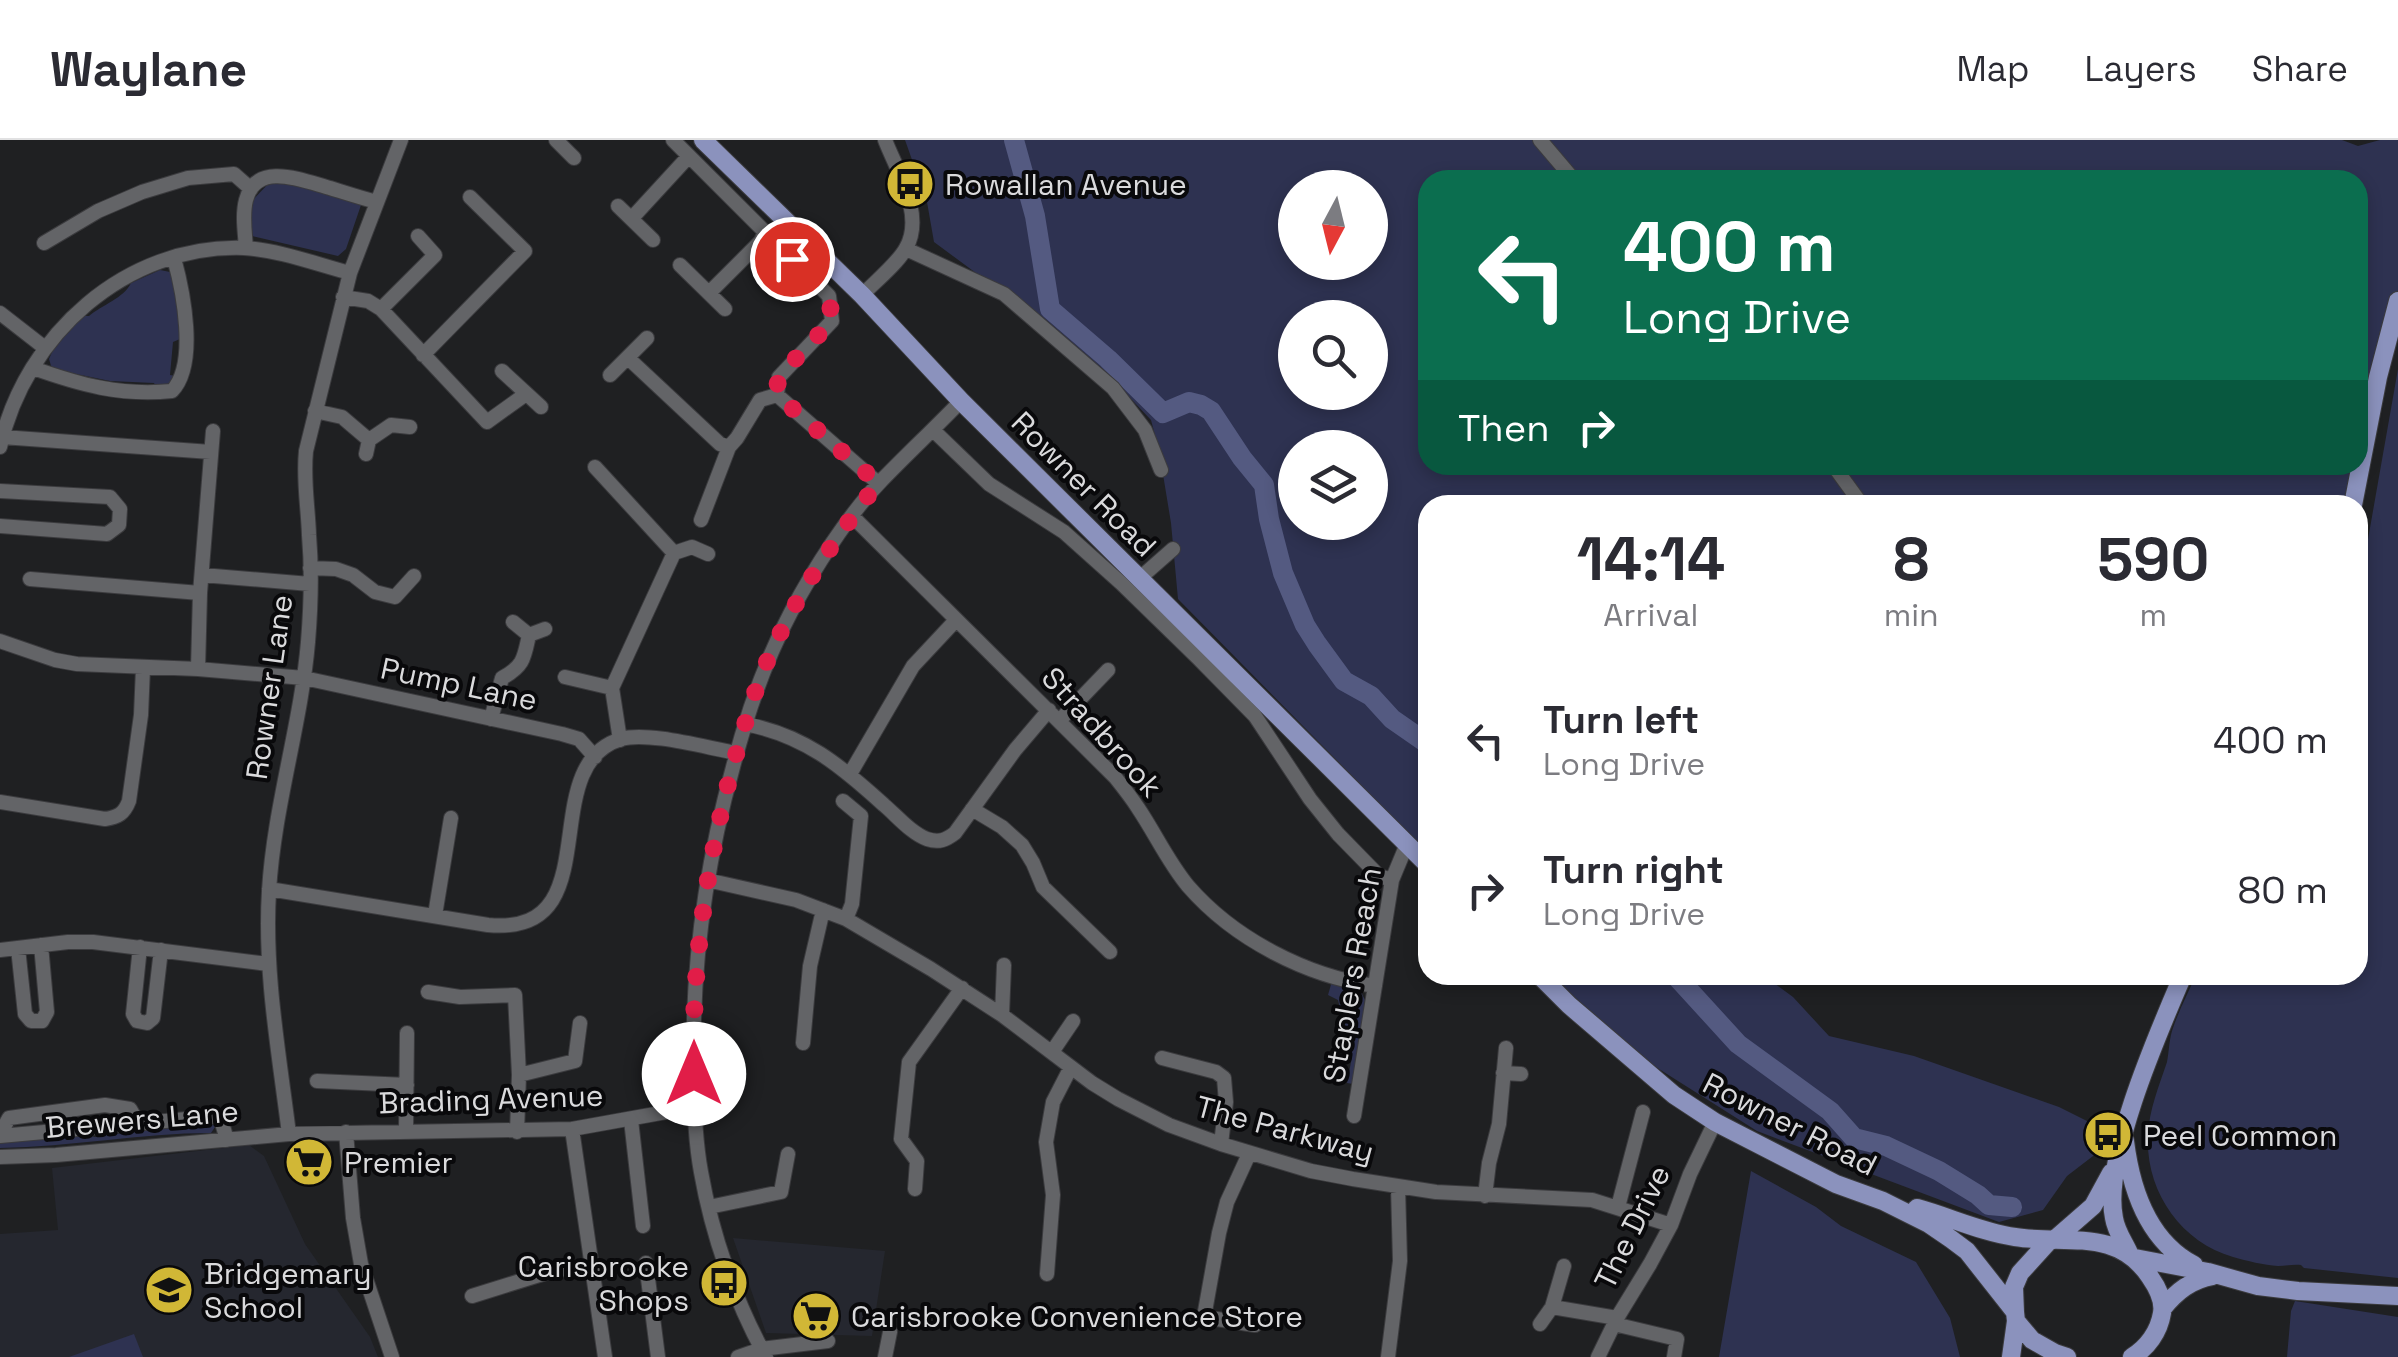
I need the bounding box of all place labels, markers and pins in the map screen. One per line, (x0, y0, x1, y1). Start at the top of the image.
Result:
bus stop icon: Rowallan Avenue (884, 158, 936, 210)
place label: Rowallan Avenue (945, 165, 1187, 204)
pin (750, 217, 835, 302)
bus stop icon: Peel Common (2082, 1109, 2134, 1161)
place label: Peel Common (2143, 1116, 2337, 1155)
supermarket icon: Premier (283, 1136, 335, 1188)
place label: Premier (344, 1143, 453, 1182)
place label: Carisbrooke Shops (518, 1247, 689, 1320)
place label: Bridgemary School (204, 1254, 372, 1327)
bus stop icon: Carisbrooke Shops (698, 1257, 750, 1309)
school or university icon: Bridgemary School (143, 1264, 195, 1316)
supermarket icon: Carisbrooke Convenience Store (790, 1290, 842, 1342)
place label: Carisbrooke Convenience Store (851, 1297, 1303, 1336)

